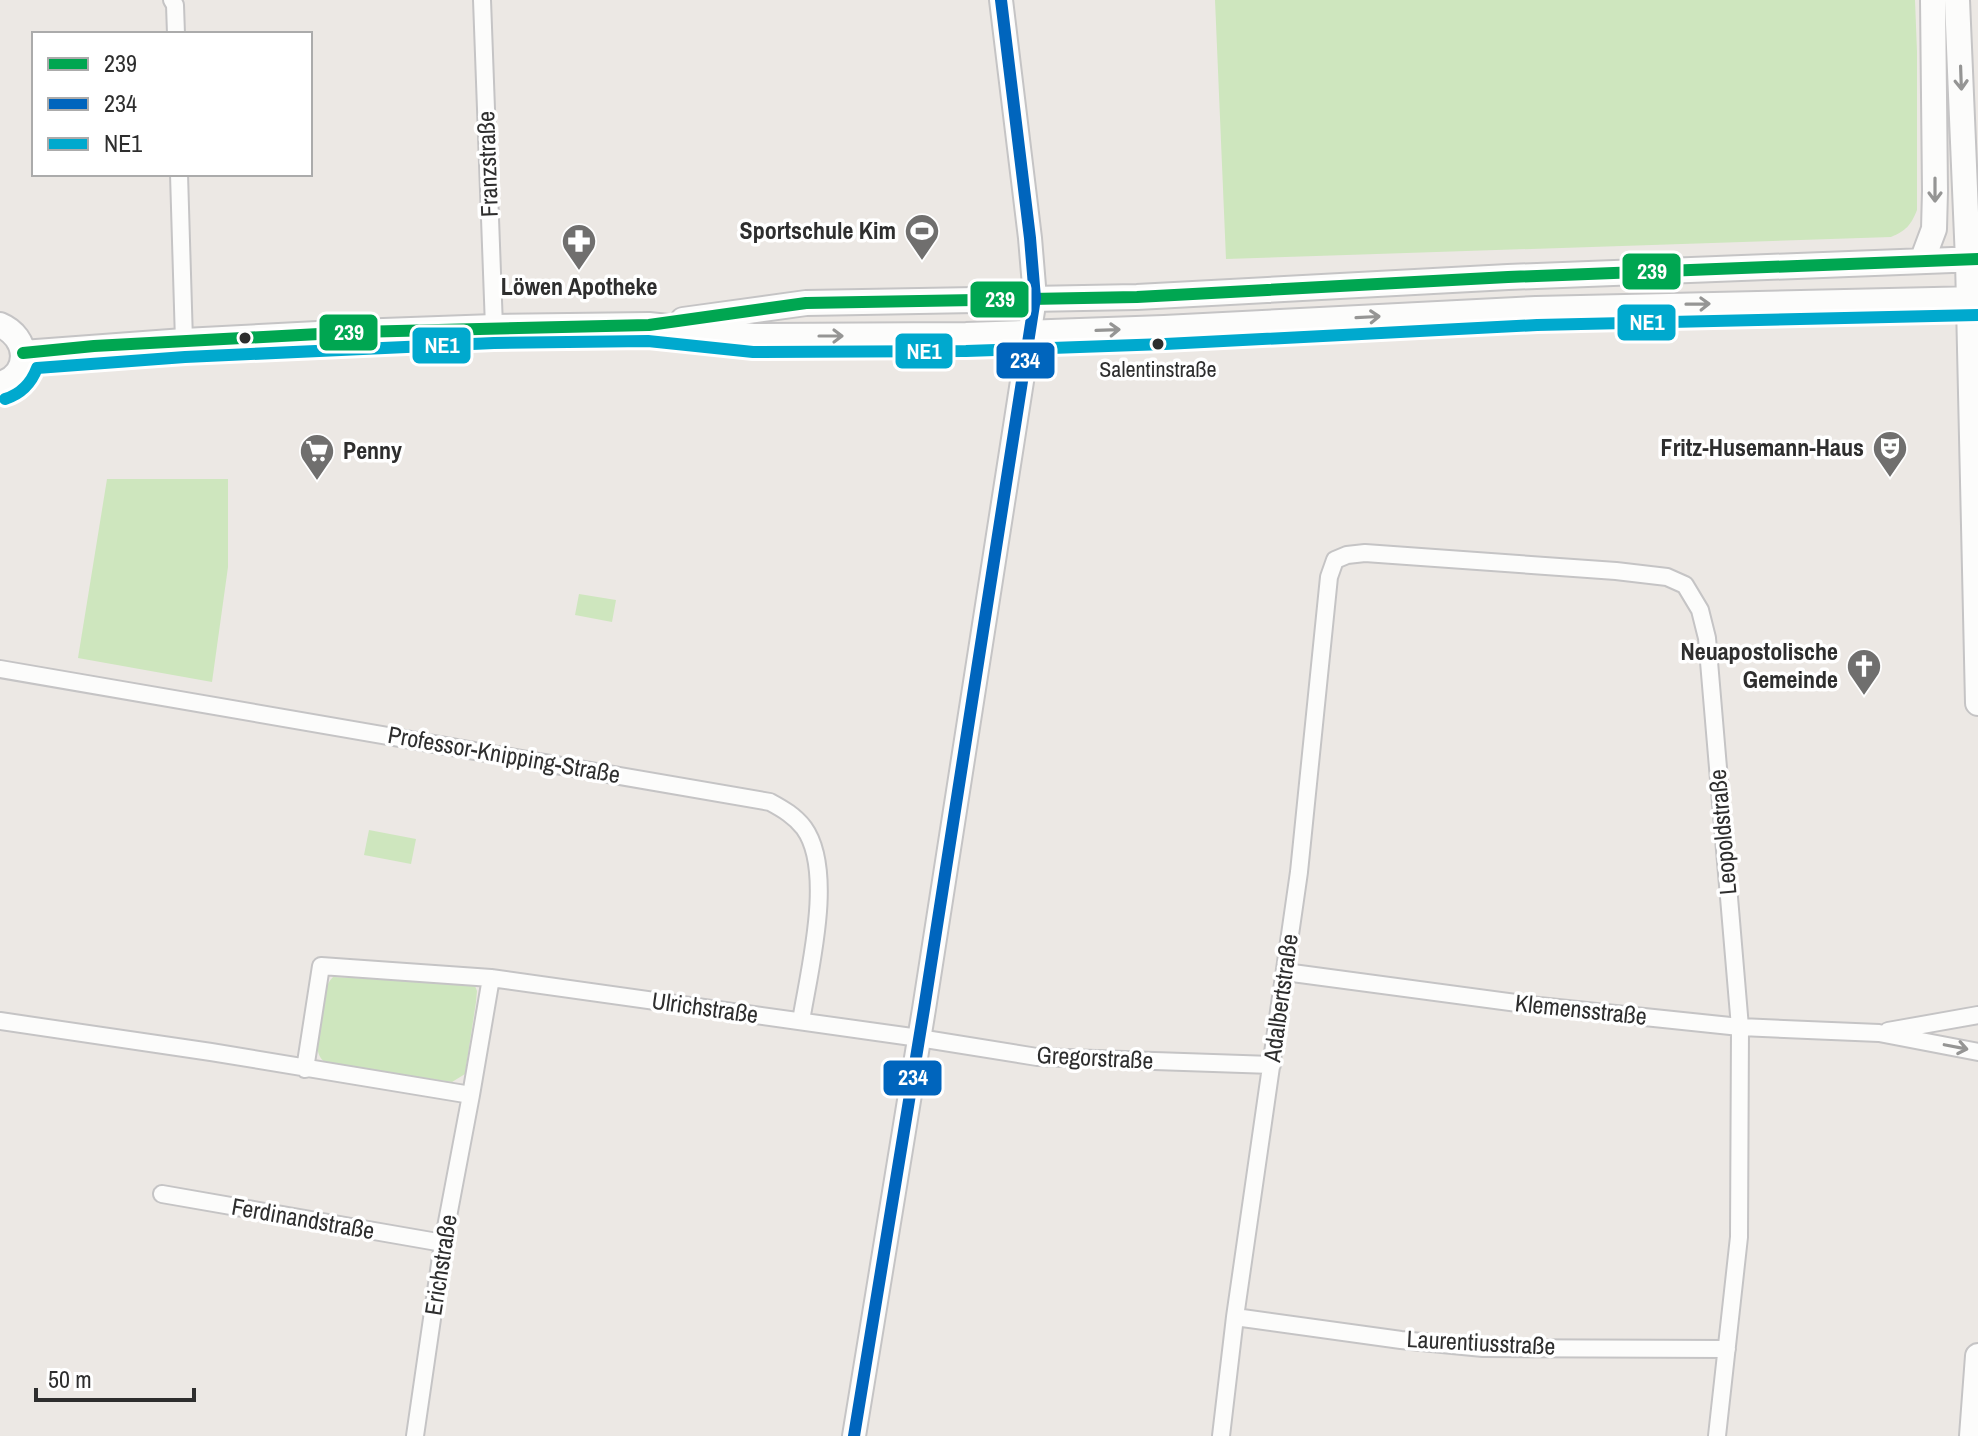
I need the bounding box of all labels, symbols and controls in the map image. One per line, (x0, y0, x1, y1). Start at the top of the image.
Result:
legend (32, 32, 312, 176)
text: 239 (104, 47, 137, 79)
one-way arrow (1954, 64, 1969, 91)
text: 234 (104, 87, 137, 119)
street label: Franzstraße (469, 110, 505, 218)
text: NE1 (104, 127, 142, 159)
one-way arrow (1927, 176, 1943, 203)
sports icon: Sportschule Kim (903, 212, 941, 262)
place label: Sportschule Kim (740, 214, 896, 246)
pharmacy icon: Löwen Apotheke (560, 222, 598, 272)
line badge: 239 (1621, 252, 1682, 291)
text: 239 (1637, 256, 1667, 286)
place label: Löwen Apotheke (501, 270, 657, 302)
line badge: 239 (969, 280, 1030, 319)
text: 239 (985, 284, 1015, 314)
one-way arrow (1684, 296, 1711, 312)
line badge: NE1 (1616, 303, 1677, 342)
text: NE1 (1629, 307, 1666, 337)
one-way arrow (1354, 310, 1381, 325)
line badge: 239 (318, 313, 379, 352)
text: 239 (334, 317, 364, 347)
one-way arrow (1094, 322, 1121, 337)
line badge: NE1 (411, 326, 472, 365)
one-way arrow (817, 328, 844, 344)
unlabelled marker (237, 330, 253, 346)
text: NE1 (424, 330, 461, 360)
line badge: NE1 (894, 332, 954, 370)
text: NE1 (906, 336, 943, 366)
marker: Salentinstraße (1150, 336, 1166, 352)
line badge: 234 (995, 341, 1056, 380)
text: 234 (1010, 345, 1040, 375)
place label: Salentinstraße (1099, 354, 1217, 384)
theatre icon: Fritz-Husemann-Haus (1871, 429, 1909, 479)
place label: Fritz-Husemann-Haus (1661, 431, 1864, 463)
supermarket icon: Penny (298, 432, 336, 482)
place label: Penny (343, 434, 402, 466)
place label: Neuapostolische Gemeinde (1681, 635, 1838, 695)
church icon: Neuapostolische Gemeinde (1845, 647, 1883, 697)
street label: Professor-Knipping-Straße (386, 718, 623, 790)
street label: Leopoldstraße (1701, 768, 1743, 896)
street label: Adalbertstraße (1255, 932, 1305, 1065)
street label: Ulrichstraße (650, 984, 760, 1030)
street label: Klemensstraße (1514, 986, 1649, 1032)
street label: Gregorstraße (1036, 1038, 1154, 1076)
one-way arrow (1943, 1041, 1968, 1056)
line badge: 234 (882, 1059, 943, 1097)
text: 234 (898, 1062, 928, 1092)
street label: Ferdinandstraße (229, 1190, 377, 1246)
street label: Erichstraße (416, 1212, 464, 1318)
street label: Laurentiusstraße (1406, 1322, 1556, 1362)
scale bar (36, 1352, 194, 1402)
text: 50 m (48, 1363, 92, 1395)

